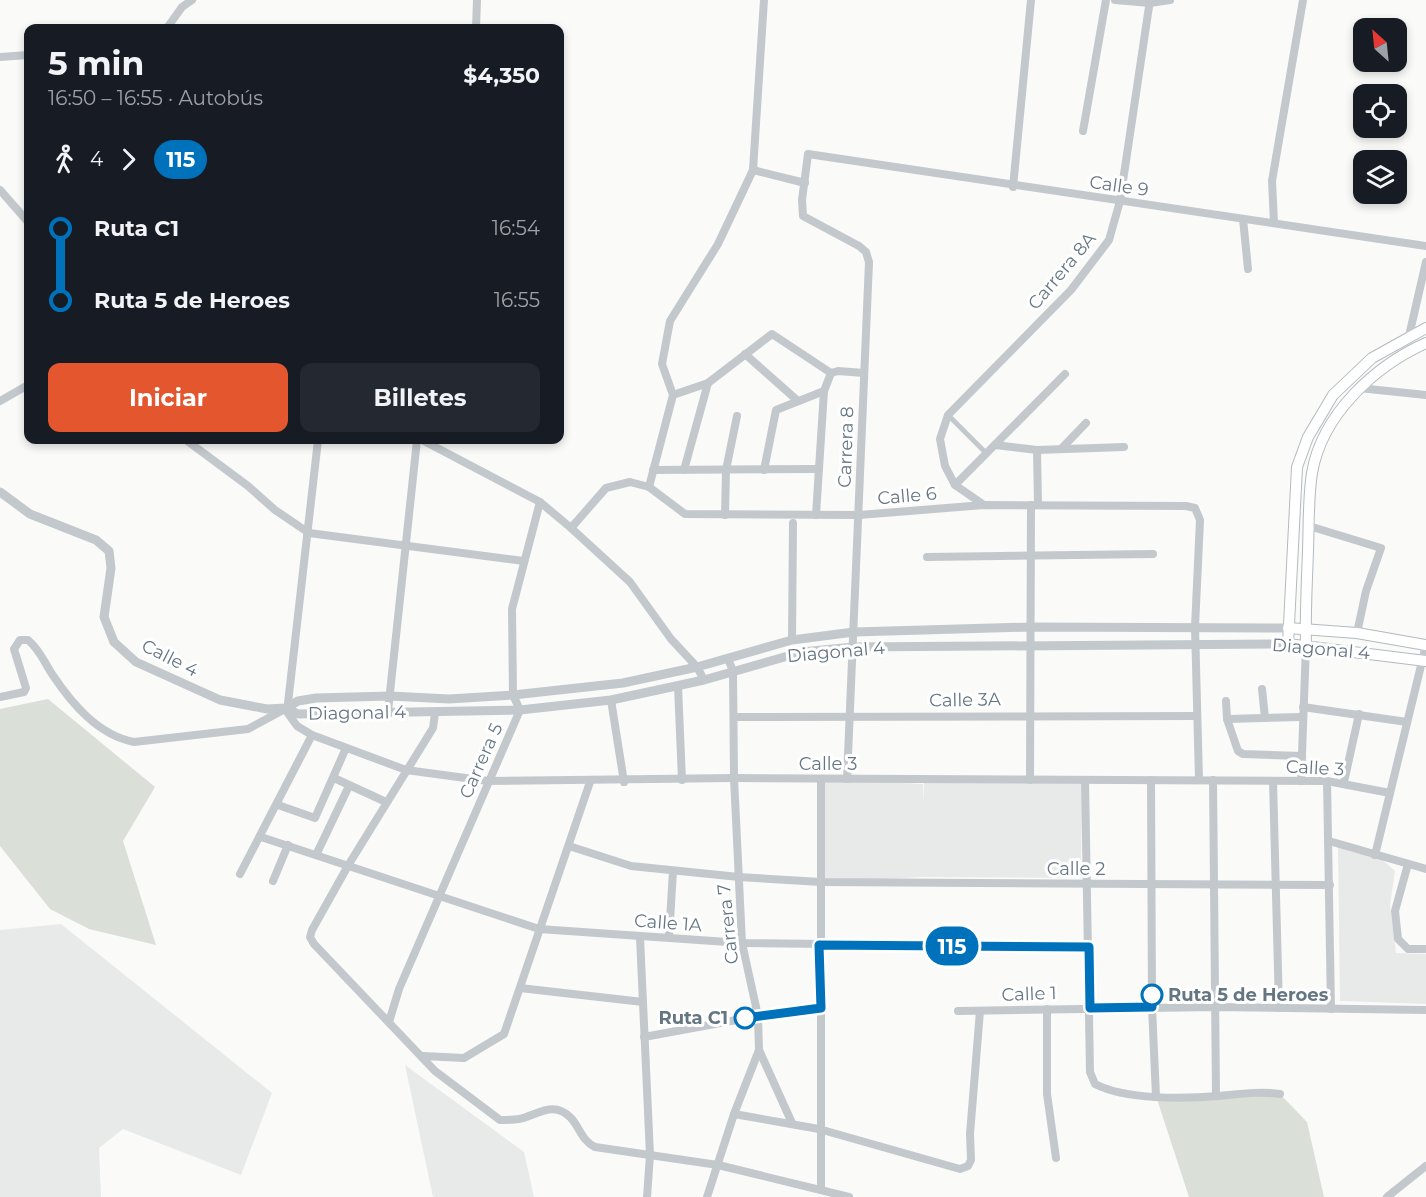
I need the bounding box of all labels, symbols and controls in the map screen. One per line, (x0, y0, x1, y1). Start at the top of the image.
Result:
north arrow (1353, 18, 1407, 72)
map controls (1353, 18, 1407, 204)
text: 5 min (48, 43, 144, 83)
text: $4,350 (463, 62, 540, 89)
button: locate (1353, 84, 1407, 138)
text: 16:50 – 16:55 · Autobús (48, 86, 263, 110)
icon: walk (48, 143, 81, 176)
icon: forward (112, 143, 145, 176)
text: 4 (90, 147, 103, 171)
text: 115 (166, 147, 195, 172)
button: layers (1353, 150, 1407, 204)
street label: Calle 9 (1088, 171, 1150, 201)
text: Ruta C1 (94, 215, 179, 242)
text: 16:54 (492, 216, 540, 240)
street label: Carrera 8A (1023, 228, 1101, 314)
text: Ruta 5 de Heroes (94, 287, 290, 314)
text: 16:55 (494, 288, 540, 312)
button: Iniciar (48, 363, 288, 432)
button: Billetes (300, 363, 540, 432)
street label: Carrera 8 (834, 406, 858, 488)
street label: Calle 6 (876, 482, 938, 510)
street label: Calle 4 (138, 634, 202, 682)
street label: Diagonal 4 (1271, 634, 1371, 664)
street label: Diagonal 4 (786, 637, 886, 667)
street label: Calle 3A (929, 688, 1001, 712)
street label: Diagonal 4 (308, 701, 406, 725)
street label: Carrera 5 (455, 720, 507, 802)
street label: Calle 3 (799, 753, 857, 775)
street label: Calle 3 (1285, 755, 1345, 781)
street label: Calle 2 (1047, 858, 1105, 880)
street label: Carrera 7 (713, 883, 743, 965)
street label: Calle 1A (633, 910, 703, 936)
line badge: 115 (918, 926, 986, 966)
text: 115 (938, 934, 966, 959)
street label: Calle 1 (1001, 982, 1057, 1006)
marker: Ruta 5 de Heroes (1141, 984, 1163, 1006)
place label: Ruta 5 de Heroes (1168, 984, 1329, 1006)
place label: Ruta C1 (658, 1007, 728, 1029)
marker: Ruta C1 (734, 1007, 756, 1029)

